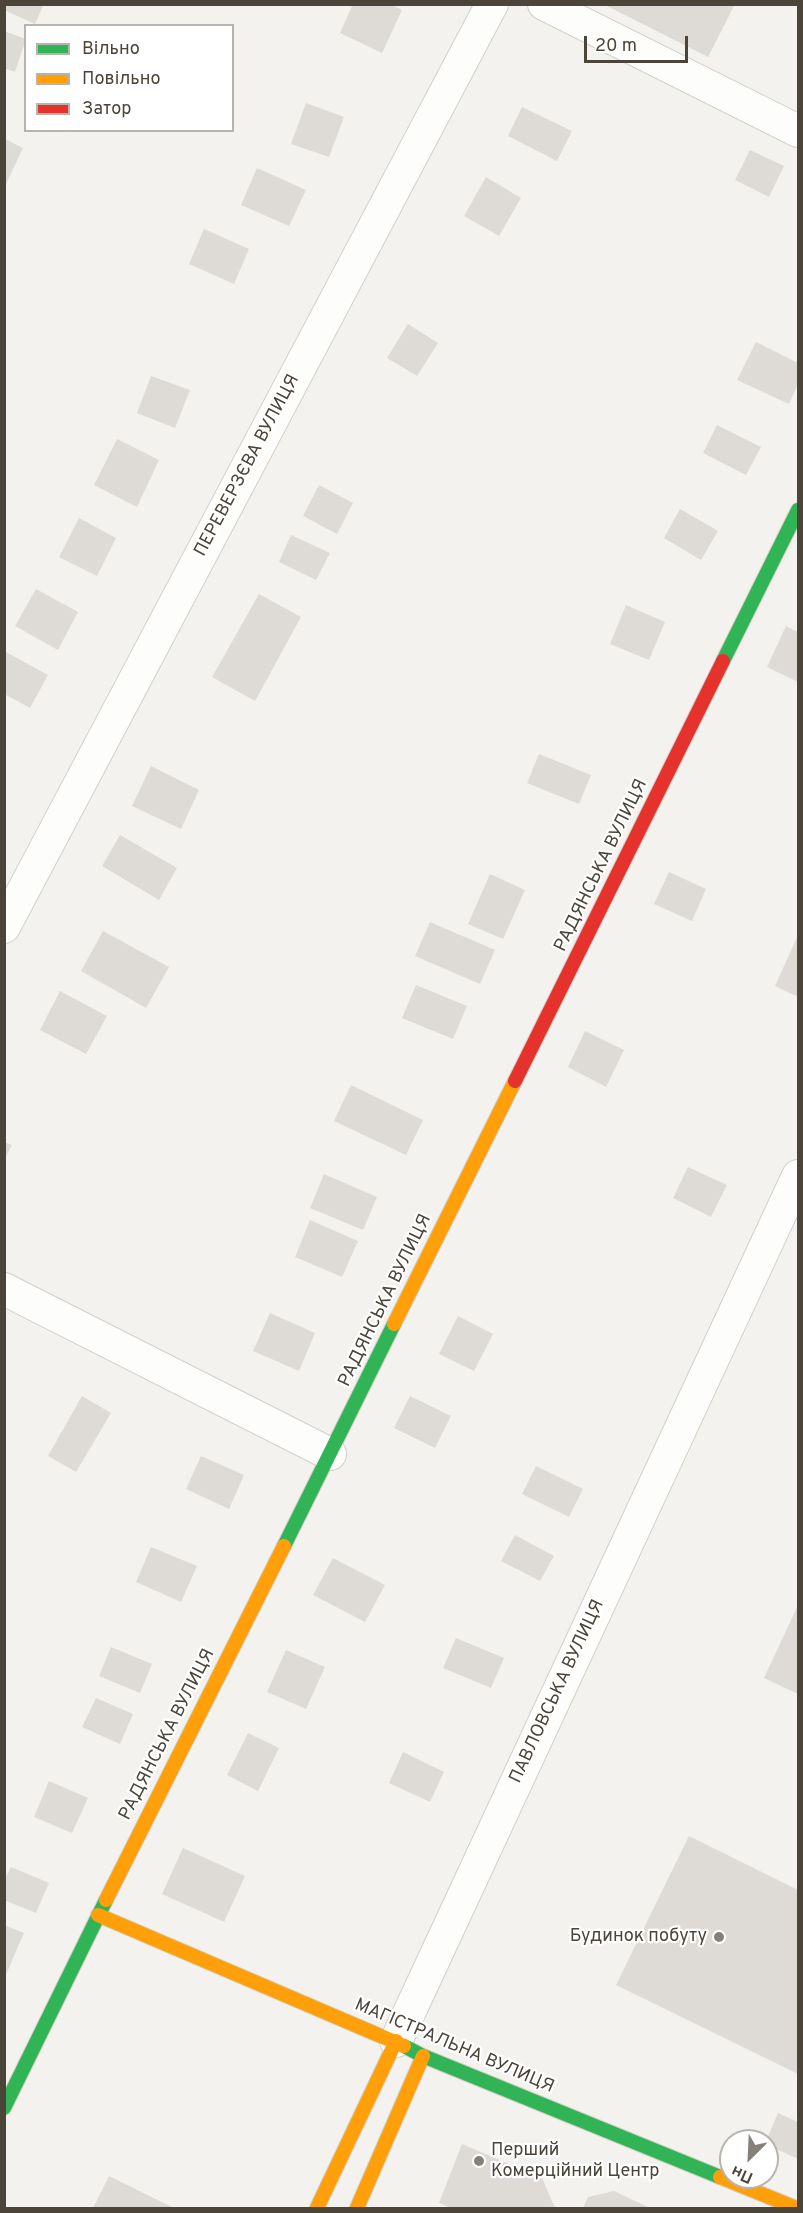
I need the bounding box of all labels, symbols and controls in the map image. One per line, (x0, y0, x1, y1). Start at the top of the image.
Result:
legend (24, 24, 234, 132)
scale bar (587, 24, 690, 62)
text: 20 m (595, 35, 637, 58)
text: Вільно (82, 38, 140, 61)
text: Повільно (82, 68, 161, 91)
text: Затор (82, 98, 131, 121)
street label: ПЕРЕВЕРЗЄВА ВУЛИЦЯ (191, 371, 305, 561)
street label: РАДЯНСЬКА ВУЛИЦЯ (551, 776, 653, 956)
street label: РАДЯНСЬКА ВУЛИЦЯ (335, 1211, 437, 1391)
street label: ПАВЛОВСЬКА ВУЛИЦЯ (506, 1597, 610, 1787)
street label: РАДЯНСЬКА ВУЛИЦЯ (115, 1646, 221, 1824)
place label: Будинок побуту (570, 1926, 707, 1948)
marker: Будинок побуту (712, 1930, 726, 1944)
street label: МАГІСТРАЛЬНА ВУЛИЦЯ (351, 1995, 557, 2099)
north arrow (719, 2129, 779, 2189)
place label: Перший Комерційний Центр (491, 2140, 659, 2182)
marker: Перший Комерційний Центр (472, 2154, 486, 2168)
text: Пн (729, 2160, 756, 2187)

